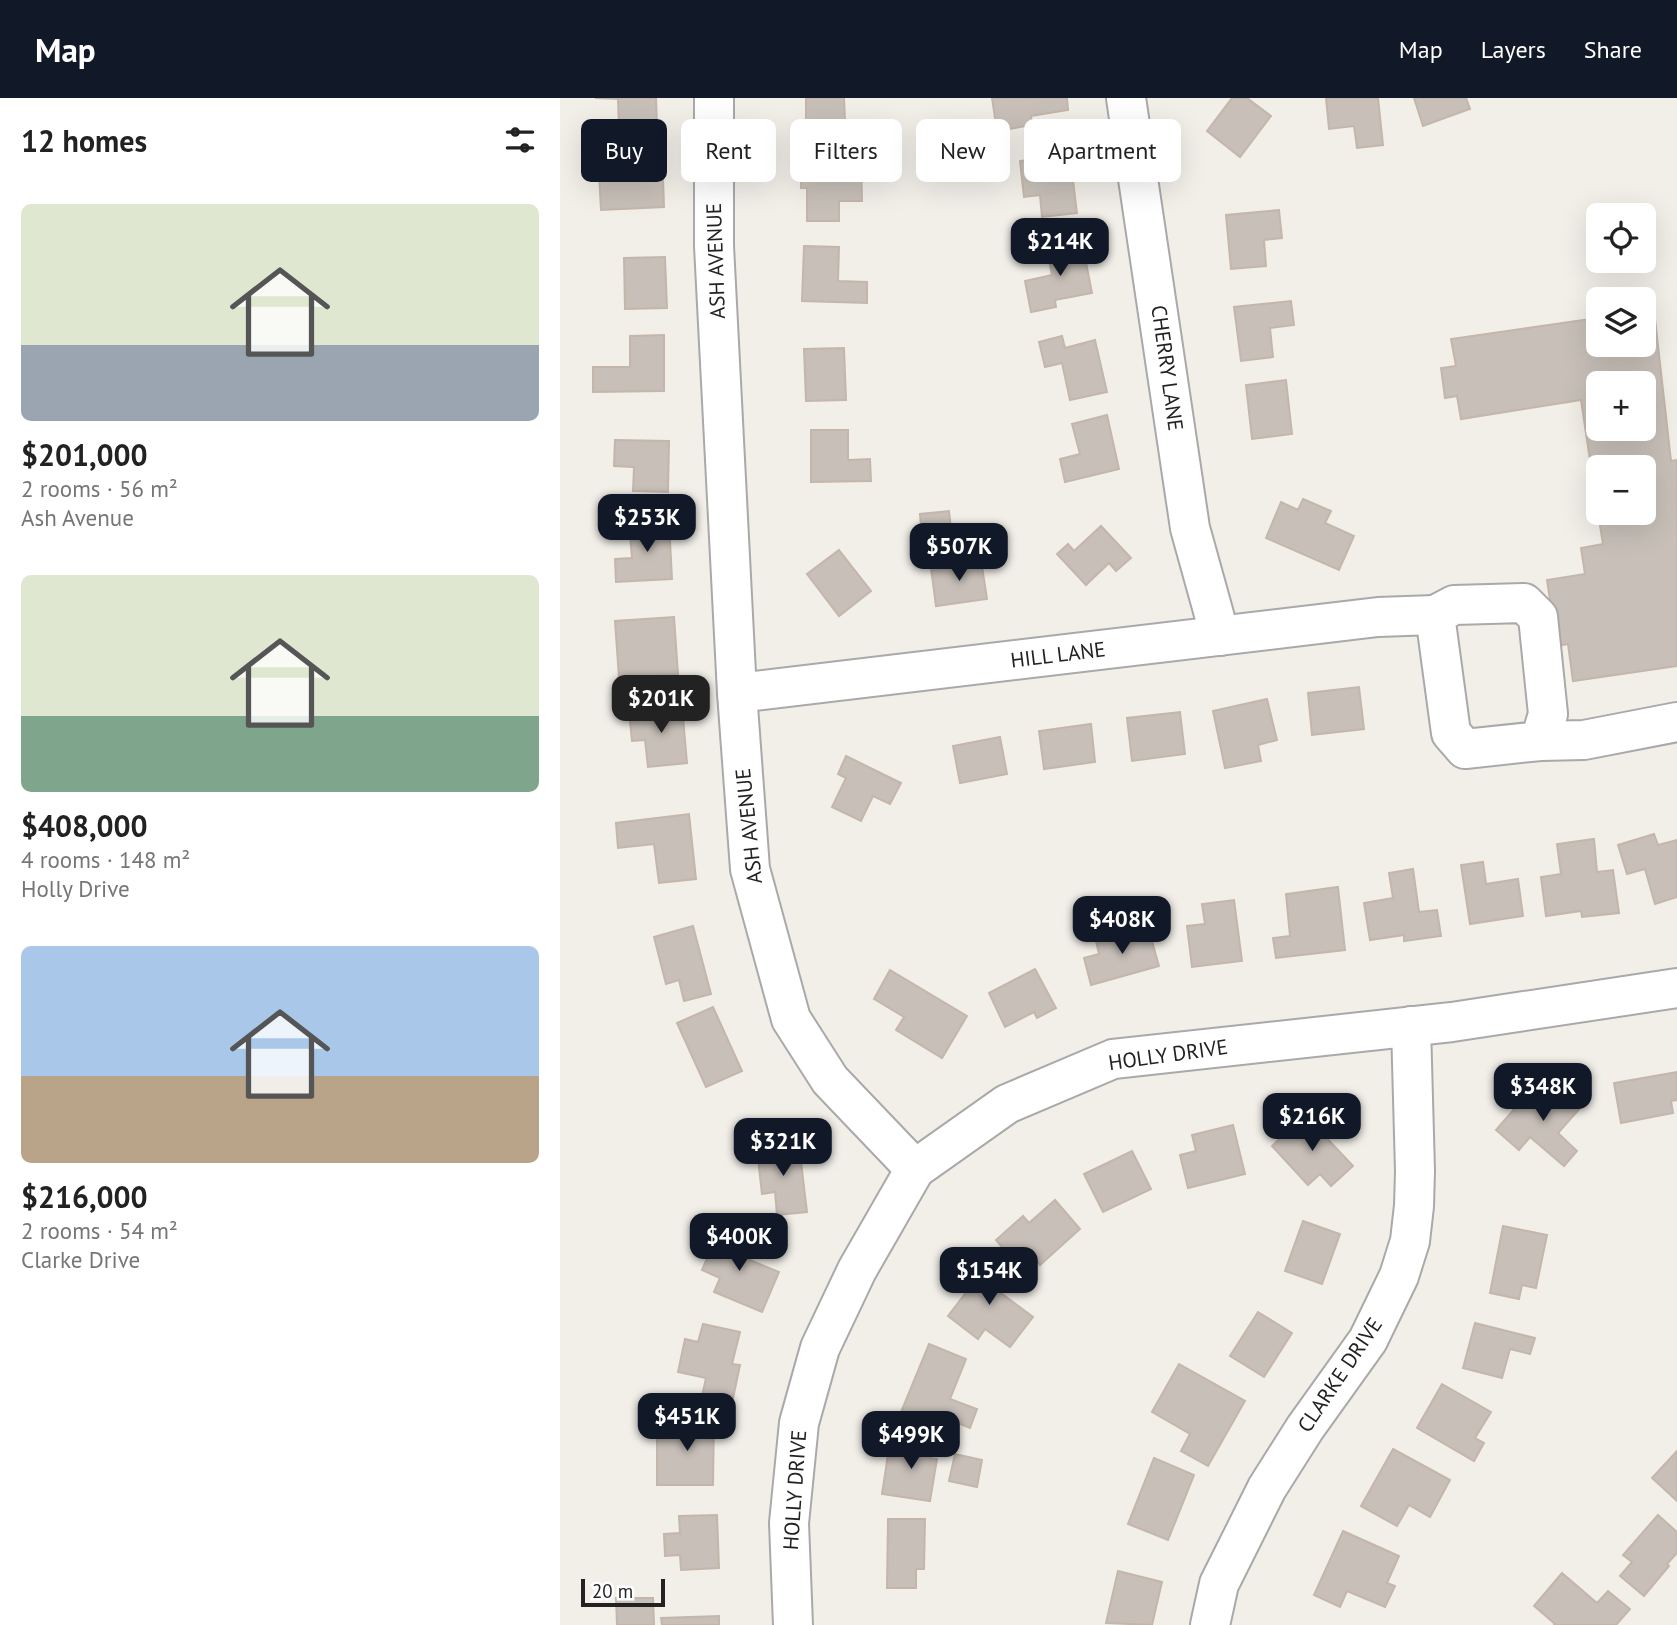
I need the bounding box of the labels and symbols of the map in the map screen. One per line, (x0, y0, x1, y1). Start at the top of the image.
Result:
street label: ASH AVENUE (700, 203, 731, 320)
pin: $214K (1011, 218, 1109, 278)
street label: CHERRY LANE (1145, 303, 1190, 432)
pin: $253K (598, 494, 696, 554)
pin: $507K (910, 524, 1008, 583)
street label: HILL LANE (1009, 635, 1107, 674)
pin: $201K (612, 676, 710, 735)
street label: ASH AVENUE (729, 767, 768, 885)
pin: $408K (1073, 896, 1171, 956)
street label: HOLLY DRIVE (1106, 1033, 1229, 1076)
pin: $348K (1494, 1063, 1592, 1123)
pin: $216K (1263, 1094, 1361, 1153)
pin: $321K (734, 1118, 832, 1178)
pin: $400K (690, 1214, 788, 1273)
pin: $154K (940, 1248, 1038, 1307)
street label: CLARKE DRIVE (1291, 1312, 1388, 1437)
pin: $451K (638, 1394, 736, 1453)
pin: $499K (862, 1412, 960, 1471)
street label: HOLLY DRIVE (777, 1429, 812, 1551)
scale bar (581, 1576, 665, 1608)

